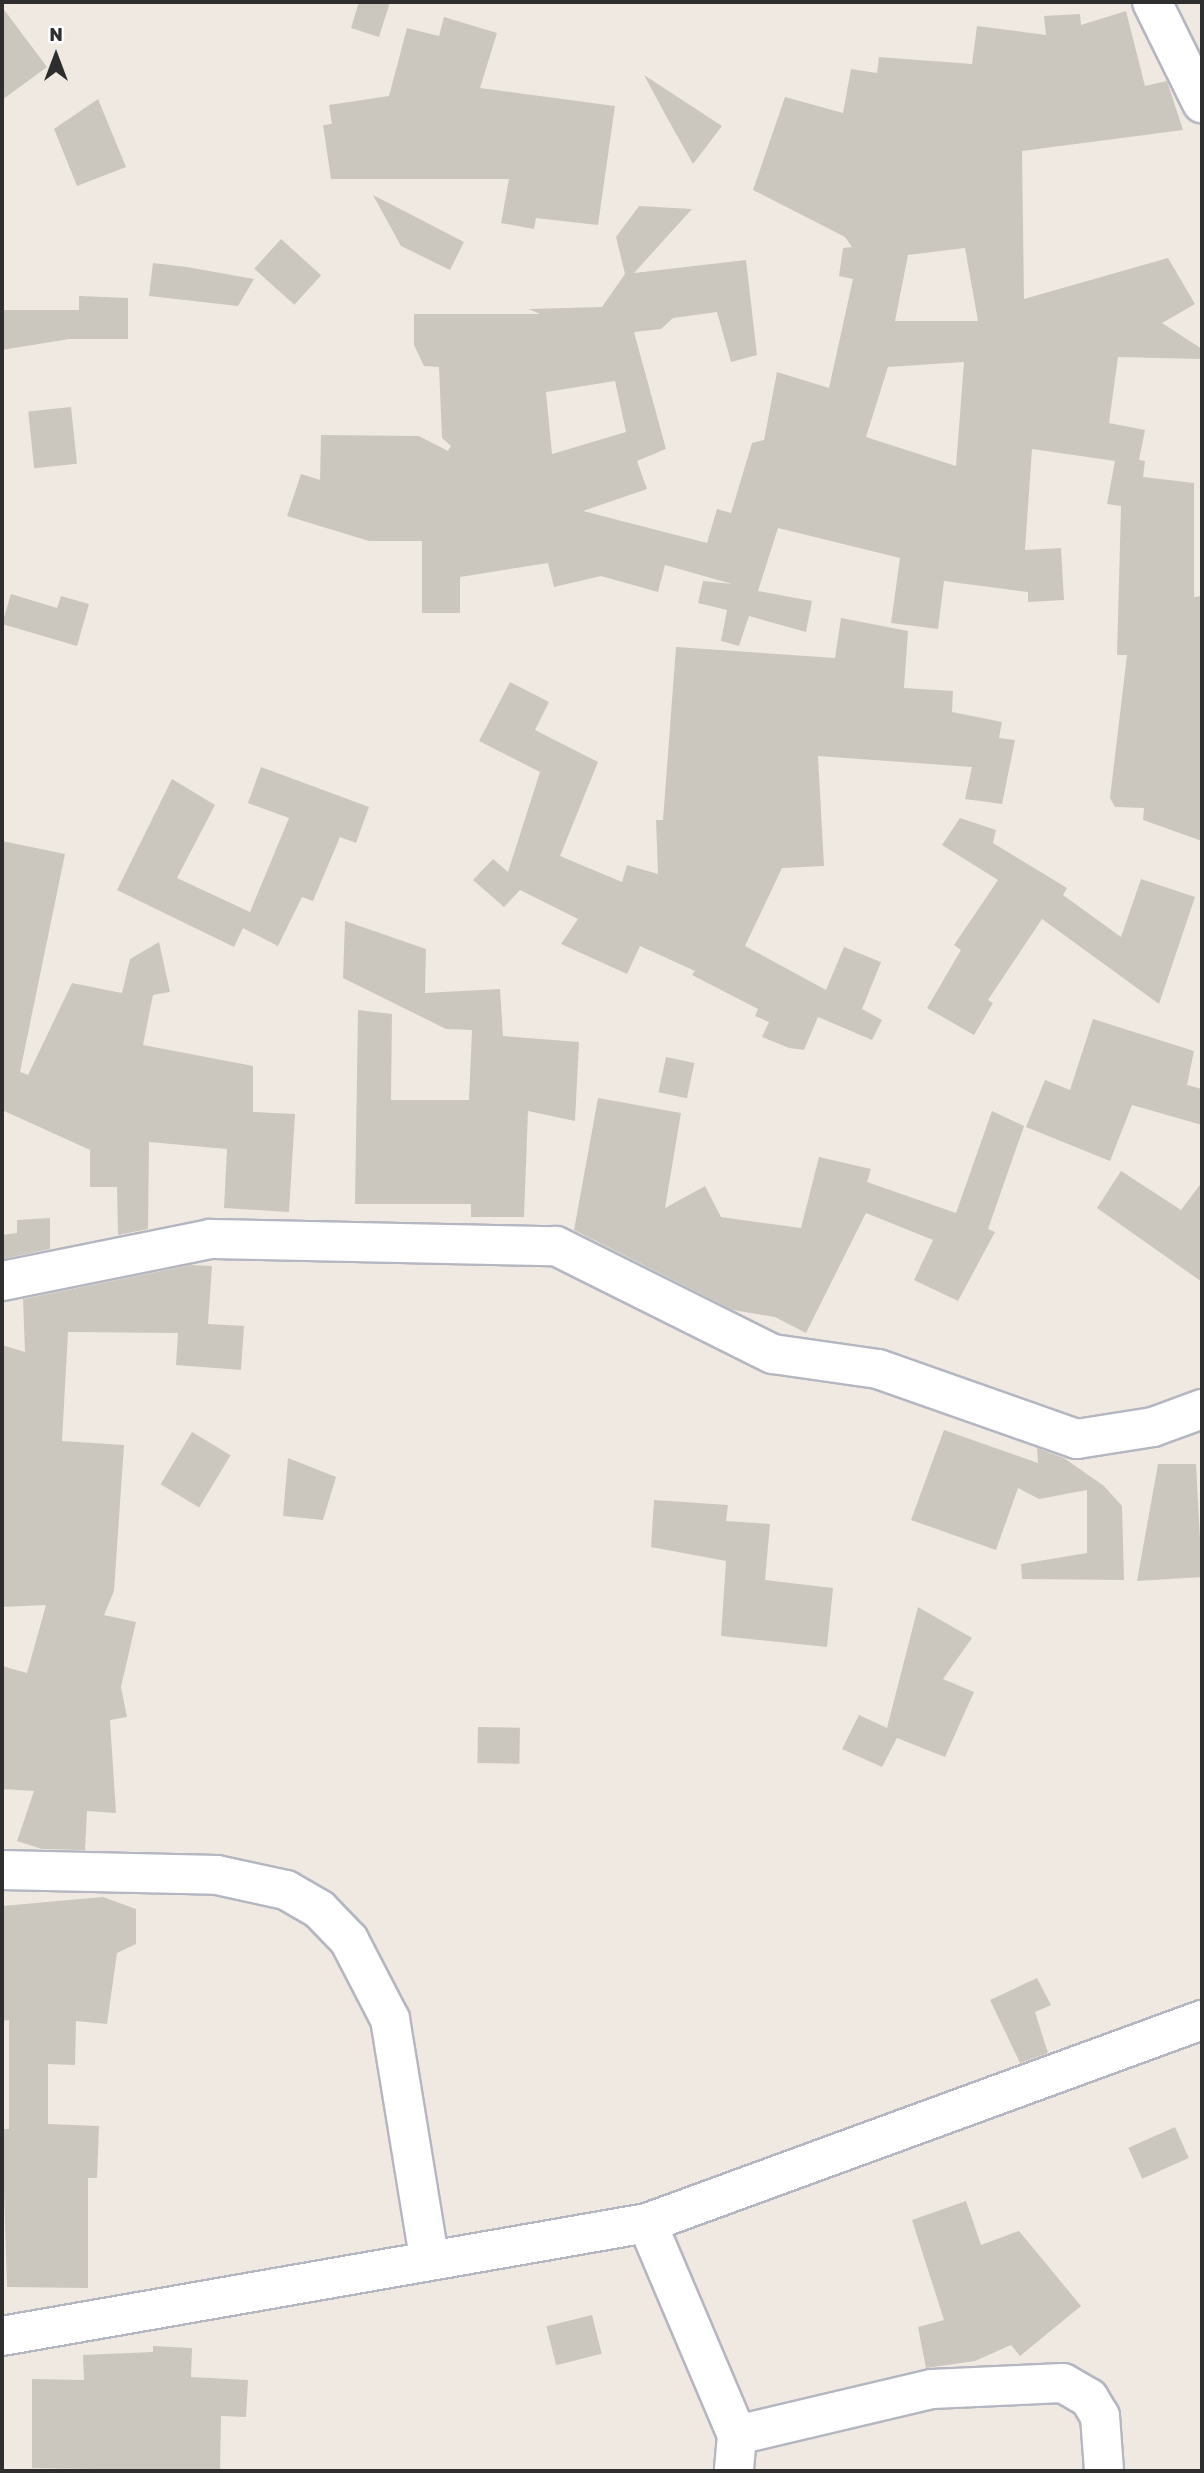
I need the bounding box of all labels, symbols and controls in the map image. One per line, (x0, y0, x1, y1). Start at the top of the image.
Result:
north arrow (21, 21, 91, 91)
text: N (49, 23, 63, 46)

